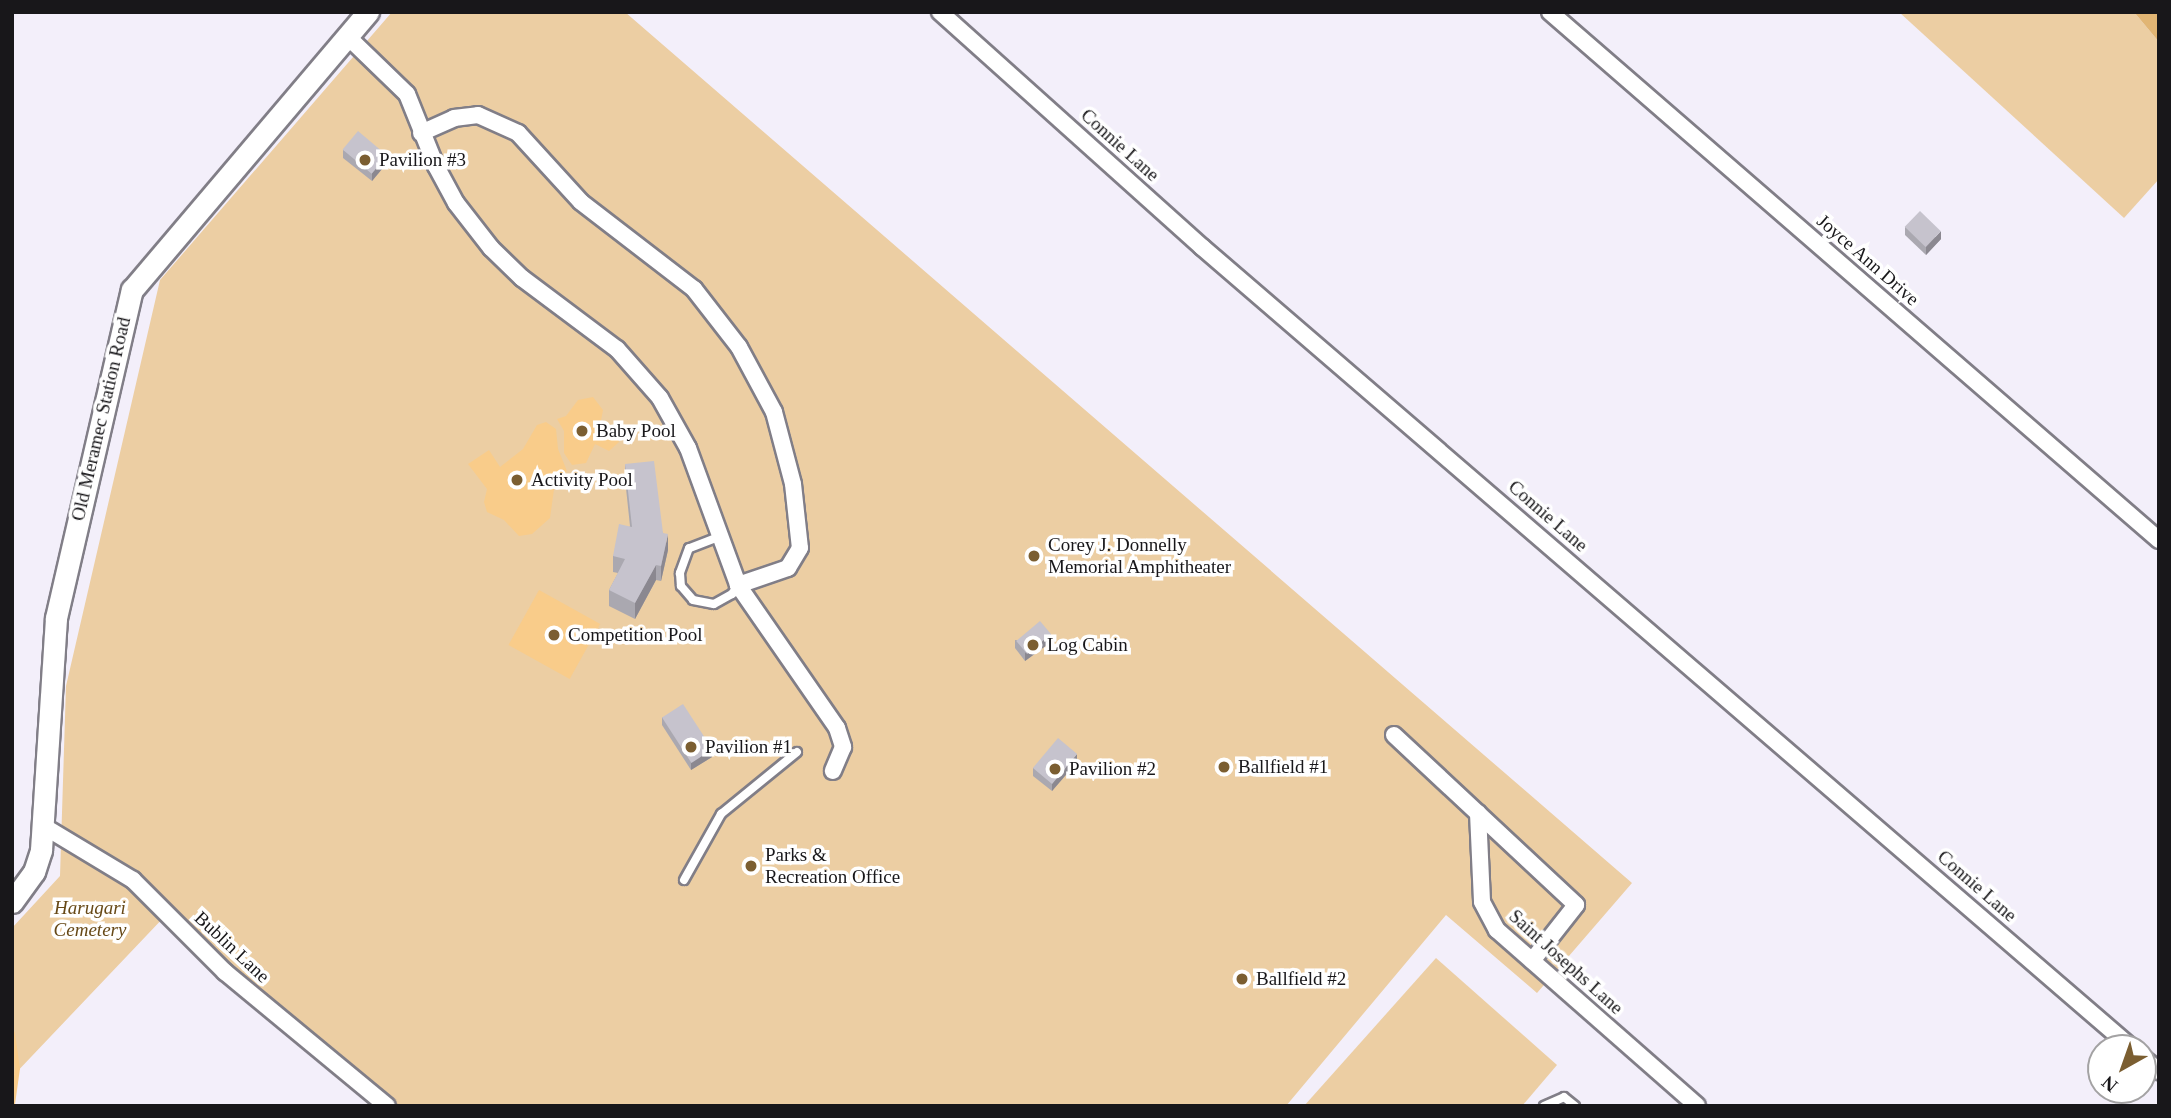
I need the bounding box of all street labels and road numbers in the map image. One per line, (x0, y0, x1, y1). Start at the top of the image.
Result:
street label: Connie Lane (1076, 104, 1164, 186)
street label: Joyce Ann Drive (1812, 209, 1924, 311)
street label: Old Meramec Station Road (66, 315, 136, 523)
street label: Connie Lane (1504, 475, 1592, 557)
street label: Connie Lane (1933, 845, 2021, 927)
street label: Saint Josephs Lane (1504, 905, 1628, 1019)
street label: Bublin Lane (190, 906, 274, 988)

